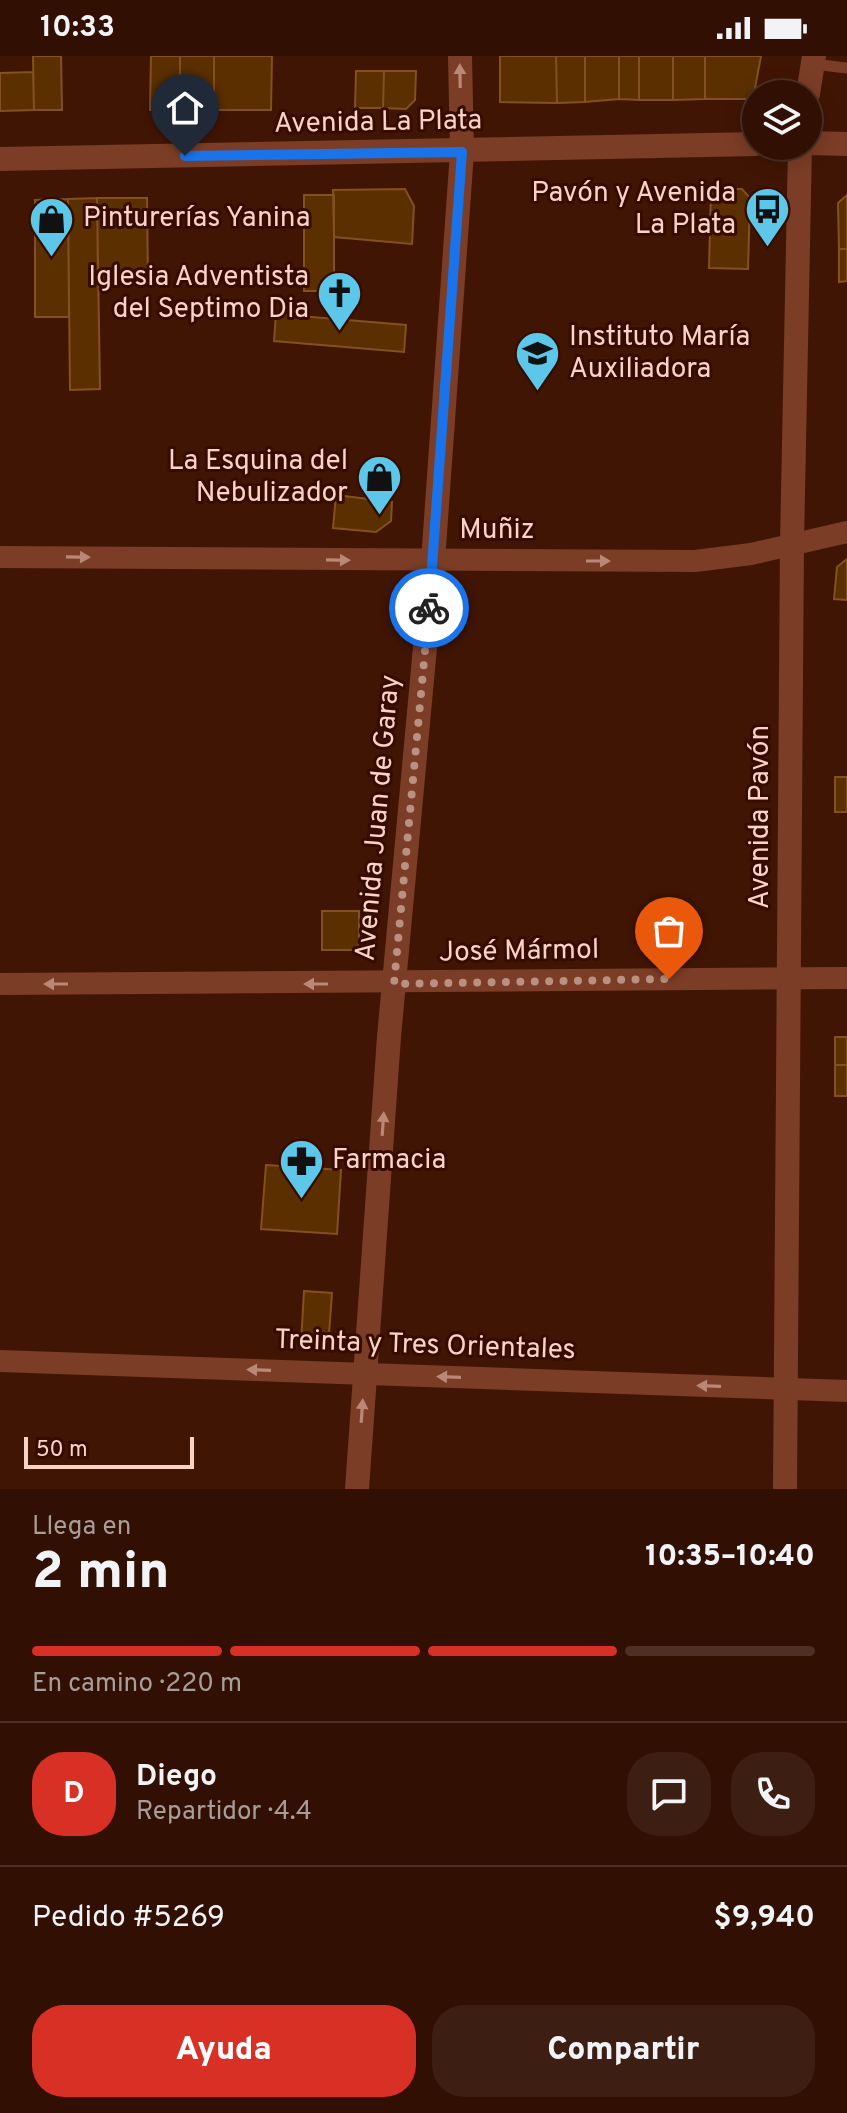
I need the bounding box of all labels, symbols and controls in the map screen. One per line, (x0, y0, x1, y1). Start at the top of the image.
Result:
text: 10:33 (40, 10, 115, 47)
one-way arrow (454, 63, 467, 88)
pin (151, 74, 219, 156)
map controls (742, 80, 822, 160)
button: layers (742, 80, 822, 160)
icon: home (163, 86, 207, 130)
street label: Avenida La Plata (274, 103, 482, 143)
place label: Pavón y Avenida La Plata (531, 176, 736, 244)
bus stop icon: Pavón y Avenida La Plata (743, 186, 791, 249)
shop icon: Pinturerías Yanina (28, 195, 76, 258)
place label: Pinturerías Yanina (83, 201, 310, 237)
place label: Iglesia Adventista del Septimo Dia (88, 260, 309, 328)
church icon: Iglesia Adventista del Septimo Dia (316, 270, 364, 333)
place label: Instituto María Auxiliadora (569, 320, 750, 388)
school or university icon: Instituto María Auxiliadora (514, 330, 562, 393)
place label: La Esquina del Nebulizador (168, 444, 348, 512)
shop icon: La Esquina del Nebulizador (355, 454, 403, 517)
street label: Muñiz (459, 513, 535, 549)
one-way arrow (66, 551, 91, 563)
one-way arrow (326, 554, 351, 566)
one-way arrow (586, 555, 611, 567)
courier (389, 568, 469, 648)
icon: bike (407, 586, 451, 630)
street label: Avenida Juan de Garay (349, 673, 409, 963)
street label: Avenida Pavón (743, 725, 779, 909)
pin (635, 897, 703, 979)
icon: bag (647, 909, 691, 953)
street label: José Mármol (439, 933, 599, 971)
one-way arrow (43, 978, 68, 990)
one-way arrow (303, 978, 328, 990)
one-way arrow (377, 1111, 390, 1136)
pharmacy icon: Farmacia (277, 1137, 325, 1200)
place label: Farmacia (332, 1143, 446, 1179)
street label: Treinta y Tres Orientales (274, 1323, 576, 1369)
one-way arrow (246, 1364, 271, 1377)
one-way arrow (436, 1371, 461, 1384)
one-way arrow (696, 1380, 721, 1393)
one-way arrow (356, 1398, 369, 1423)
scale bar (24, 1433, 194, 1469)
text: 50 m (36, 1437, 88, 1464)
text: Llega en (32, 1511, 131, 1544)
text: 10:35–10:40 (645, 1539, 815, 1576)
text: 2 min (32, 1541, 170, 1607)
text: En camino · 220 m (32, 1668, 242, 1701)
button: chat (627, 1752, 711, 1836)
button: phone (731, 1752, 815, 1836)
text: Diego (136, 1759, 217, 1796)
text: D (63, 1776, 85, 1813)
text: Repartidor · 4.4 (136, 1796, 312, 1829)
text: Pedido #5269 (32, 1900, 225, 1937)
text: $9,940 (714, 1900, 815, 1937)
button: Ayuda (32, 2005, 416, 2097)
button: Compartir (432, 2005, 815, 2097)

